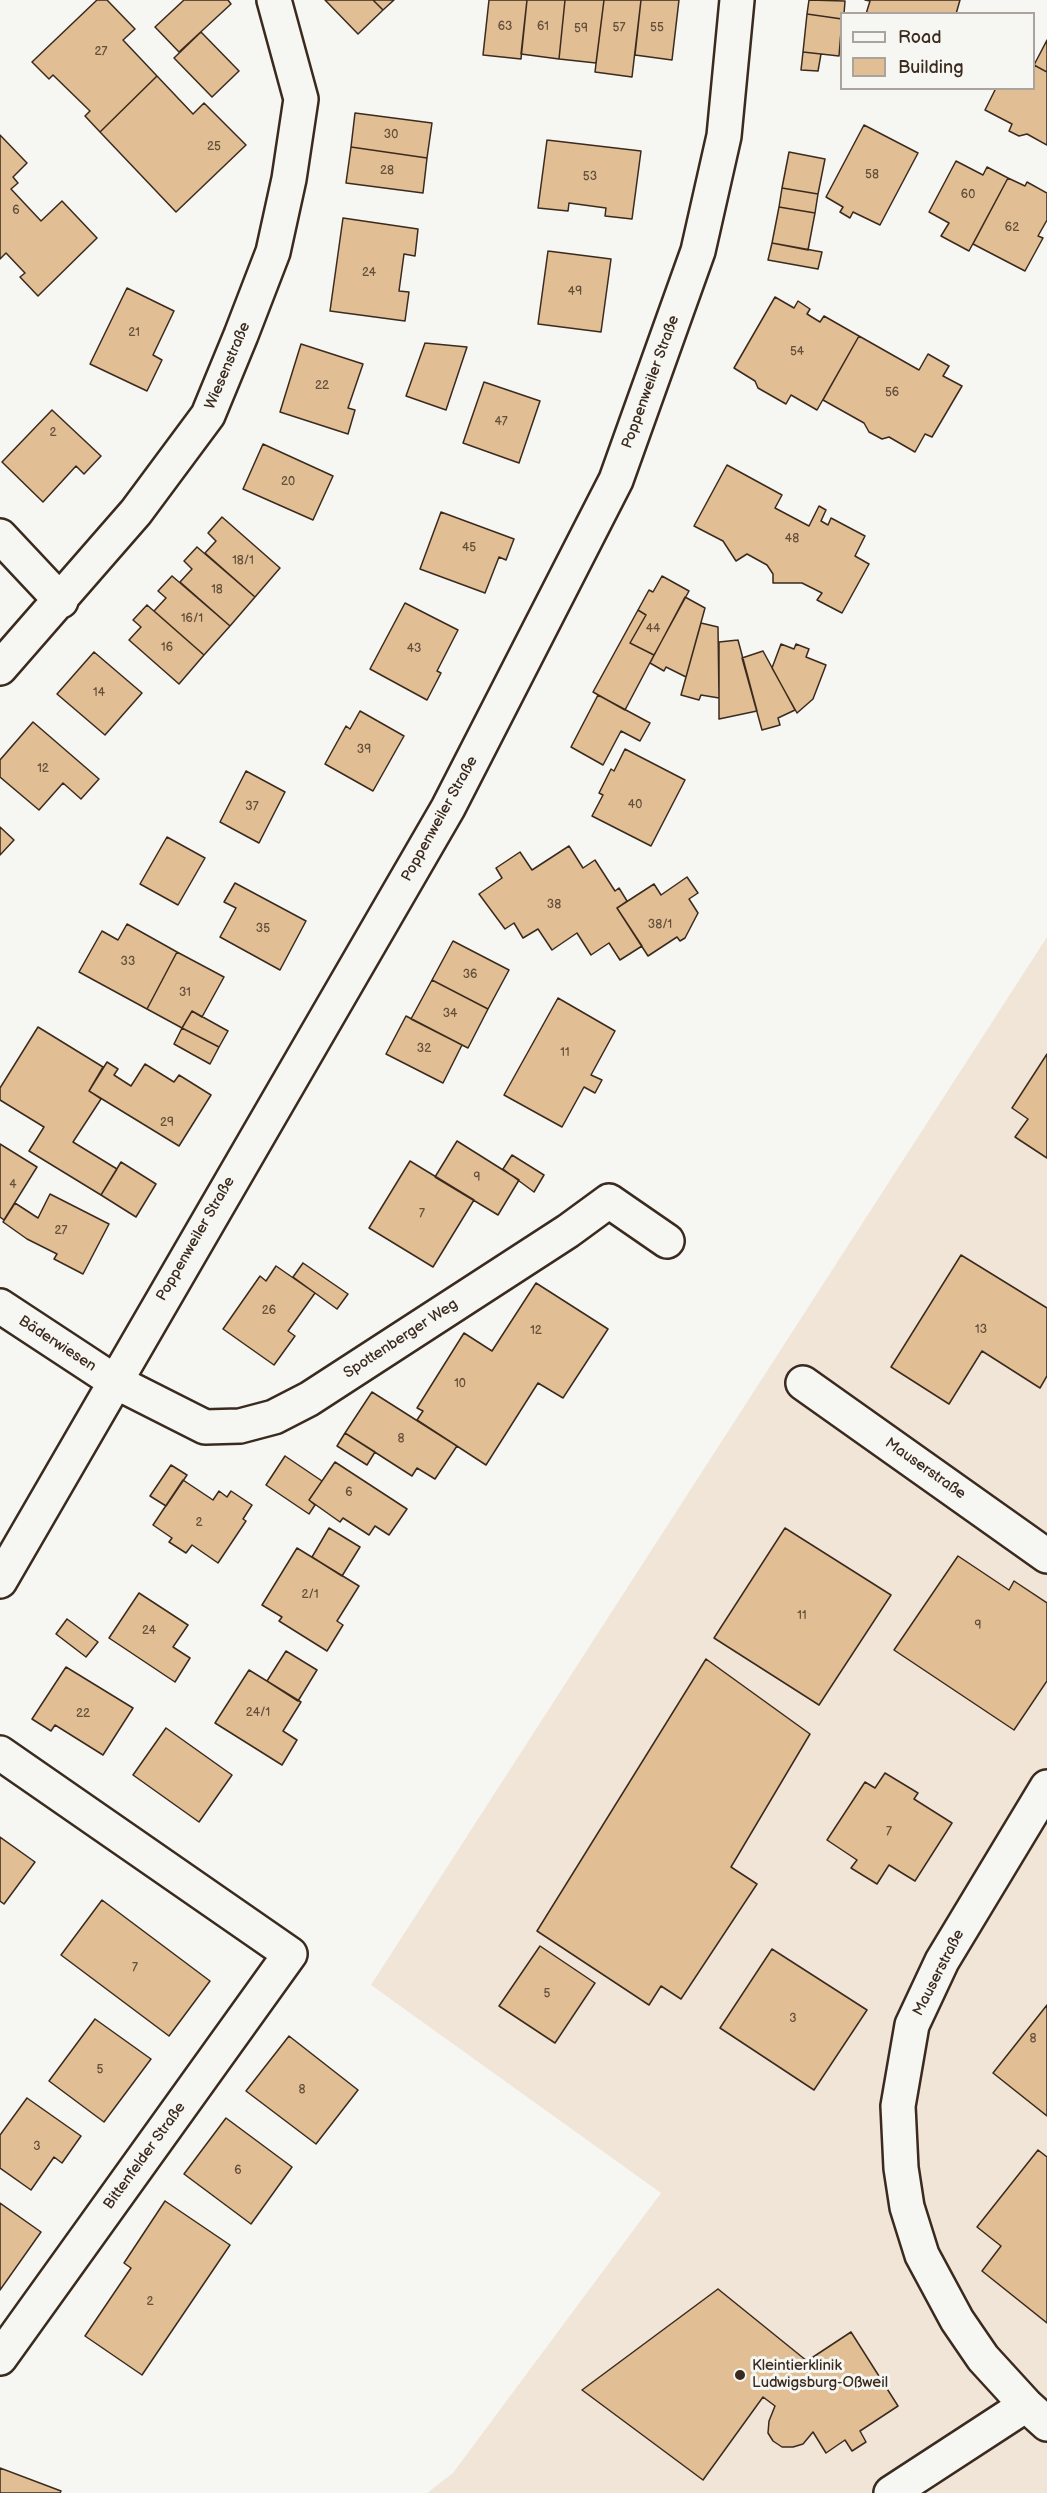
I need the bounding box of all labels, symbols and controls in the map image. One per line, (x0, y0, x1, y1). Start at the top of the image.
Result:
legend (840, 12, 1035, 90)
house number: 63 (498, 20, 512, 34)
house number: 61 (537, 20, 549, 34)
house number: 57 (613, 21, 625, 35)
house number: 55 (650, 21, 664, 35)
house number: 59 (574, 22, 588, 36)
text: Road (898, 27, 942, 48)
house number: 27 (95, 45, 107, 59)
text: Building (898, 57, 964, 78)
house number: 30 (384, 128, 398, 142)
house number: 25 (207, 140, 221, 154)
house number: 28 (380, 164, 394, 178)
house number: 58 (865, 168, 879, 182)
house number: 53 (583, 170, 597, 184)
house number: 60 (961, 188, 975, 202)
house number: 6 (12, 204, 20, 218)
house number: 62 (1005, 221, 1019, 235)
house number: 24 (362, 266, 376, 280)
house number: 49 (568, 285, 582, 299)
street label: Poppenweiler Straße (619, 313, 683, 451)
street label: Wiesenstraße (202, 320, 254, 412)
house number: 21 (128, 326, 140, 340)
house number: 54 (790, 345, 804, 359)
house number: 22 (315, 379, 329, 393)
house number: 56 (885, 386, 899, 400)
house number: 47 (494, 415, 508, 429)
house number: 2 (49, 426, 57, 440)
house number: 20 (281, 475, 295, 489)
house number: 48 (785, 532, 799, 546)
house number: 45 (462, 541, 476, 555)
house number: 18/1 (232, 554, 254, 568)
house number: 18 (211, 583, 223, 597)
house number: 16/1 (181, 612, 203, 626)
house number: 44 (646, 622, 660, 636)
house number: 16 (161, 641, 173, 655)
house number: 43 (407, 642, 421, 656)
house number: 14 (93, 686, 105, 700)
house number: 39 (357, 743, 371, 757)
street label: Poppenweiler Straße (398, 753, 482, 885)
house number: 12 (37, 762, 49, 776)
house number: 40 (628, 798, 642, 812)
house number: 37 (245, 800, 259, 814)
house number: 38 (547, 898, 561, 912)
house number: 38/1 (648, 918, 672, 932)
house number: 35 (256, 922, 270, 936)
house number: 33 (121, 955, 135, 969)
house number: 36 (463, 968, 477, 982)
house number: 31 (179, 986, 191, 1000)
house number: 34 (443, 1007, 457, 1021)
house number: 32 (417, 1042, 431, 1056)
house number: 11 (560, 1046, 570, 1060)
house number: 29 (160, 1116, 174, 1130)
house number: 9 (474, 1171, 480, 1185)
street label: Poppenweiler Straße (153, 1174, 239, 1304)
house number: 4 (9, 1178, 17, 1192)
house number: 7 (419, 1207, 425, 1221)
house number: 27 (55, 1224, 67, 1238)
street label: Spottenberger Weg (341, 1295, 461, 1383)
house number: 26 (262, 1304, 276, 1318)
street label: Bäderwiesen (15, 1312, 99, 1376)
house number: 13 (975, 1323, 987, 1337)
house number: 12 (530, 1324, 542, 1338)
house number: 10 (454, 1377, 466, 1391)
house number: 8 (398, 1432, 404, 1446)
street label: Mauserstraße (881, 1435, 969, 1503)
house number: 6 (345, 1486, 353, 1500)
house number: 2 (195, 1516, 203, 1530)
house number: 2/1 (301, 1588, 319, 1602)
house number: 11 (797, 1609, 807, 1623)
house number: 9 (975, 1619, 981, 1633)
house number: 24 (142, 1624, 156, 1638)
house number: 24/1 (246, 1706, 270, 1720)
house number: 22 (76, 1707, 90, 1721)
house number: 7 (886, 1825, 892, 1839)
street label: Mauserstraße (910, 1927, 968, 2019)
house number: 7 (132, 1961, 138, 1975)
house number: 5 (544, 1987, 550, 2001)
house number: 3 (789, 2012, 797, 2026)
house number: 8 (1030, 2032, 1036, 2046)
house number: 5 (97, 2063, 103, 2077)
house number: 8 (299, 2083, 305, 2097)
street label: Bittenfelder Straße (100, 2099, 190, 2213)
house number: 3 (33, 2140, 41, 2154)
house number: 6 (234, 2164, 242, 2178)
house number: 2 (146, 2295, 154, 2309)
place label: Kleintierklinik Ludwigsburg-Oßweil (752, 2357, 888, 2392)
marker: Kleintierklinik Ludwigsburg-Oßweil (733, 2368, 747, 2382)

